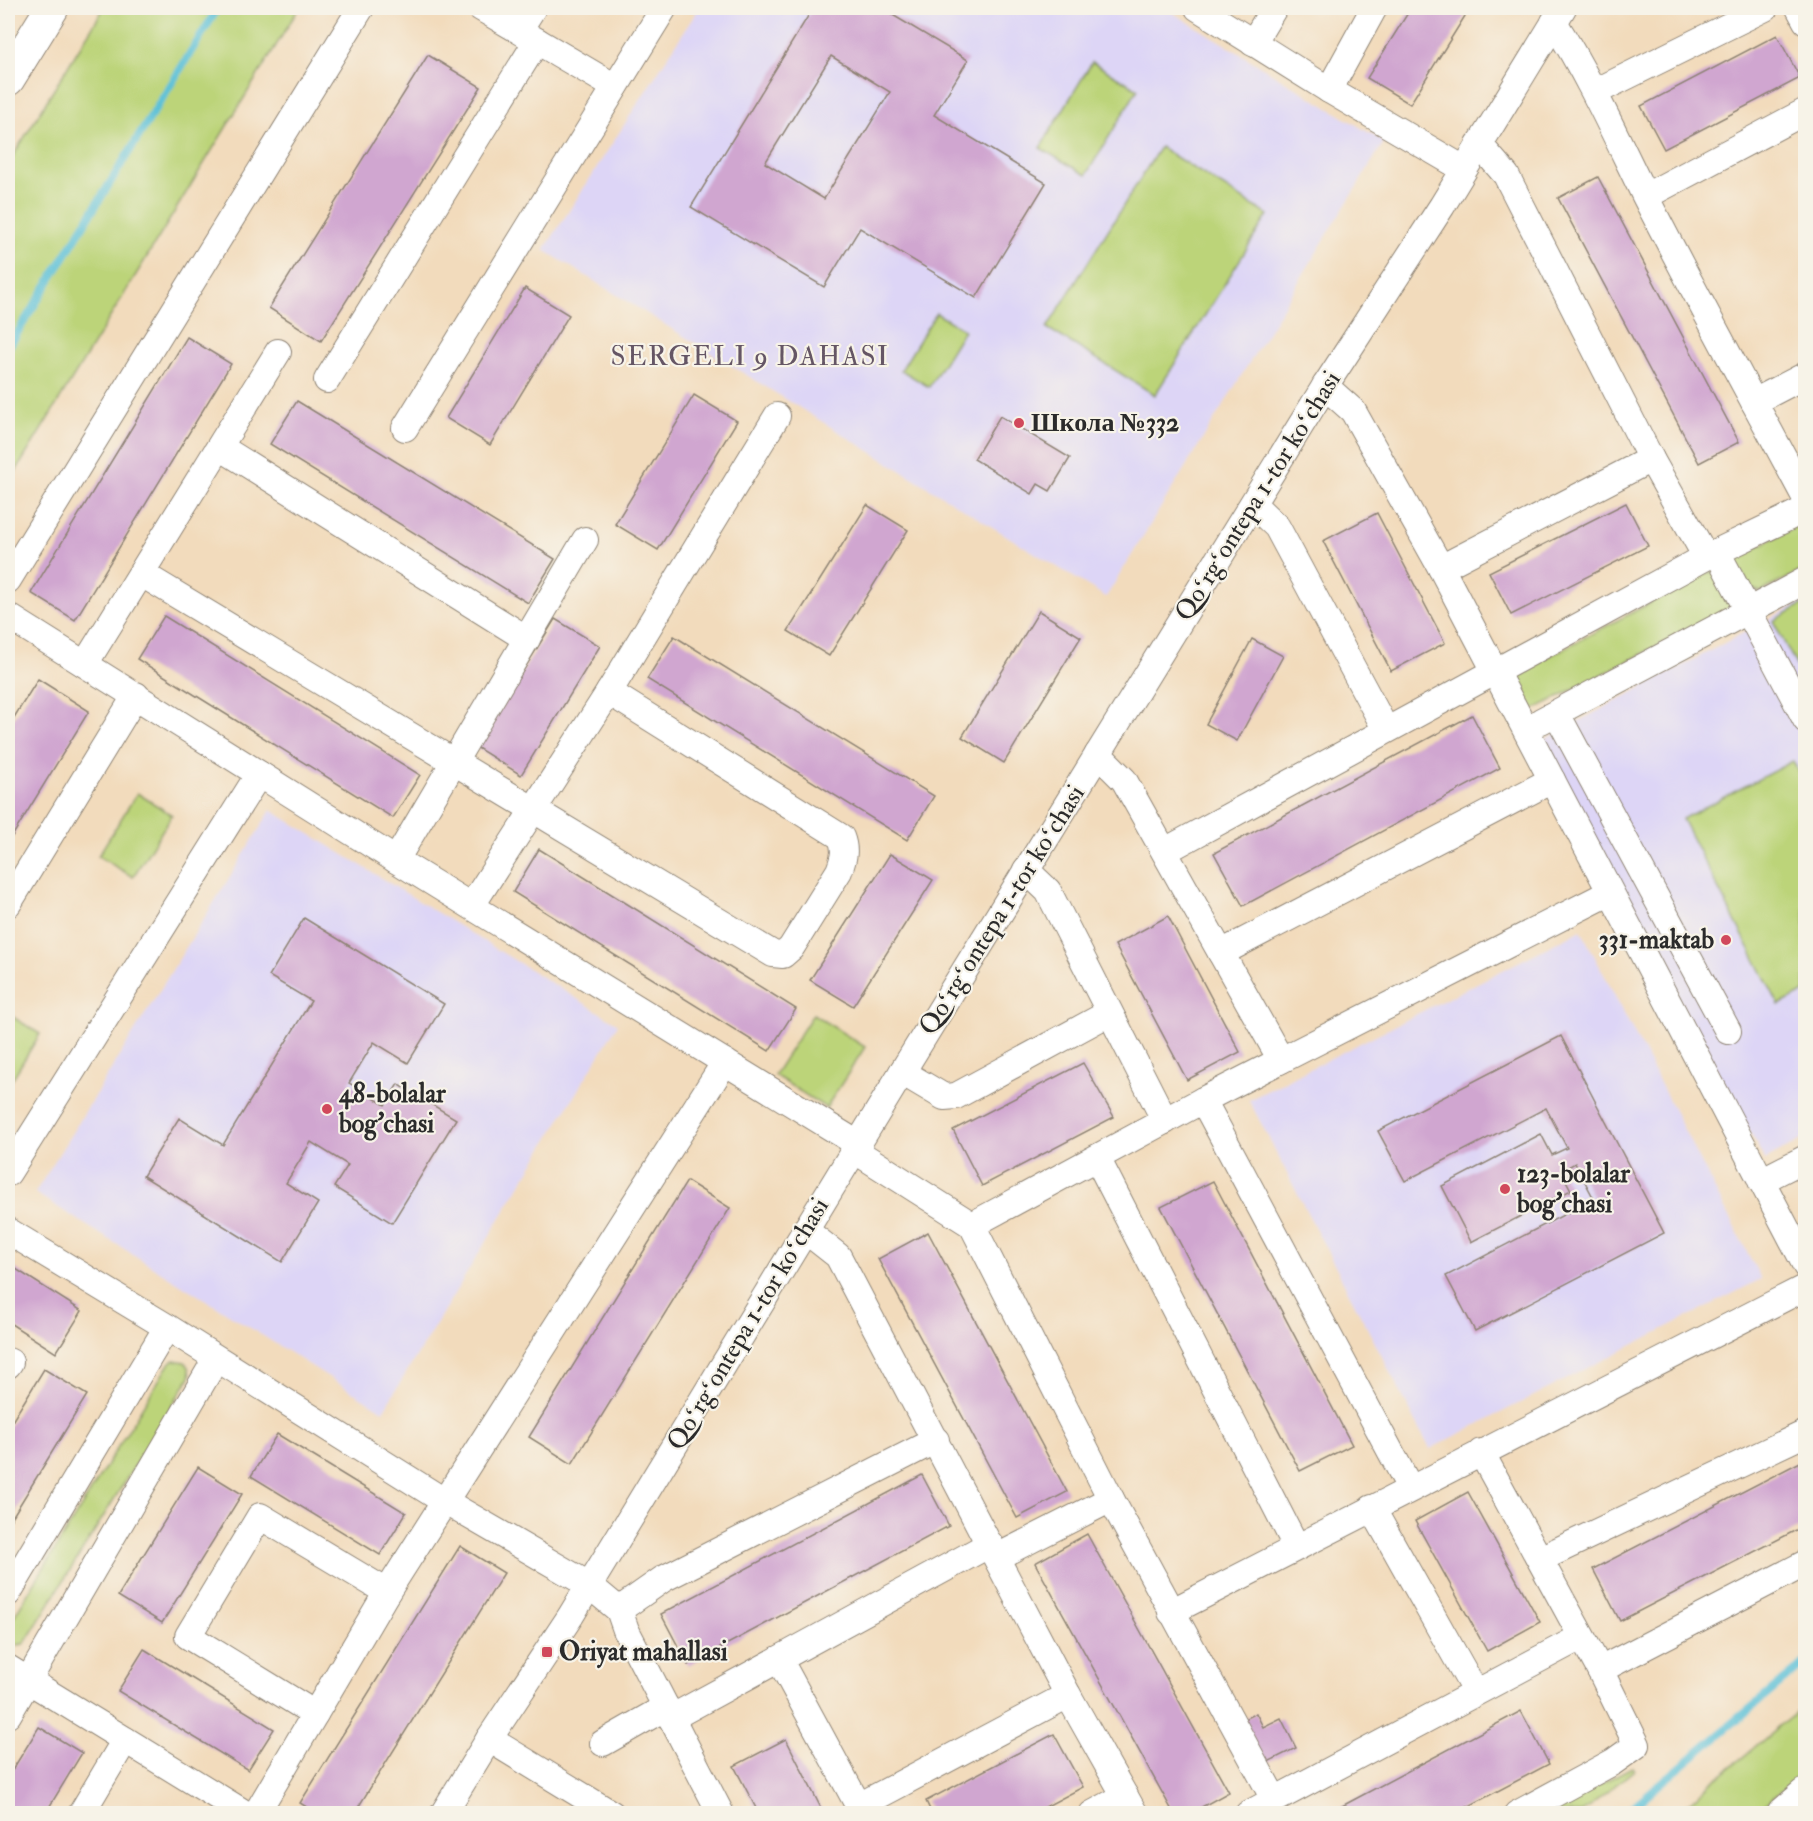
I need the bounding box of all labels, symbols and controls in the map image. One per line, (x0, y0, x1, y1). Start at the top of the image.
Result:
district label: SERGELI 9 DAHASI (610, 340, 890, 373)
street label: Qoʻrgʻontepa 1-tor koʻchasi (1168, 365, 1349, 627)
place label: Школа №332 (1031, 407, 1179, 439)
marker: Школа №332 (1012, 416, 1026, 430)
street label: Qoʻrgʻontepa 1-tor koʻchasi (912, 779, 1093, 1041)
place label: 331-maktab (1599, 924, 1714, 956)
marker: 331-maktab (1719, 933, 1733, 947)
place label: 48-bolalar bog'chasi (338, 1078, 446, 1141)
marker: 48-bolalar bog'chasi (320, 1102, 334, 1116)
place label: 123-bolalar bog'chasi (1516, 1158, 1630, 1221)
marker: 123-bolalar bog'chasi (1498, 1182, 1512, 1196)
street label: Qoʻrgʻontepa 1-tor koʻchasi (660, 1192, 837, 1456)
place label: Oriyat mahallasi (559, 1636, 728, 1669)
marker: Oriyat mahallasi (540, 1645, 554, 1659)

